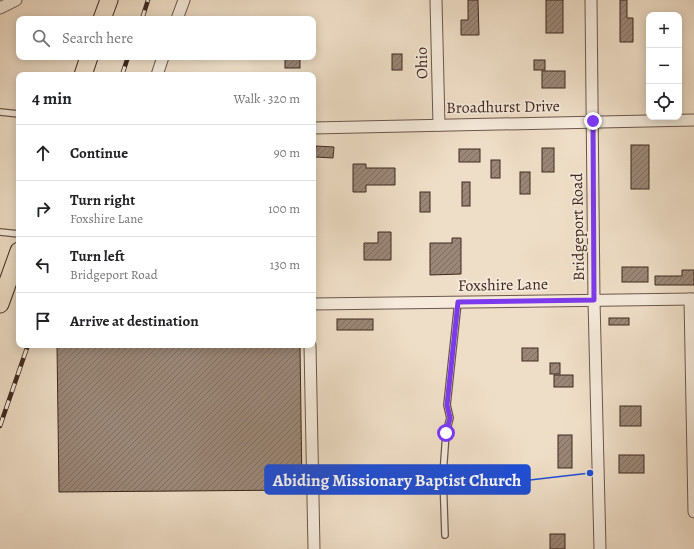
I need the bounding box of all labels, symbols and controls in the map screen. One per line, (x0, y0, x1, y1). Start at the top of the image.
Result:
map controls (646, 12, 682, 120)
button: + (646, 12, 682, 48)
search box (16, 16, 316, 60)
icon: search (30, 27, 52, 49)
text: Search here (62, 28, 133, 48)
street label: Ohio (411, 47, 433, 79)
button: − (646, 48, 682, 84)
button: locate (646, 84, 682, 120)
text: 4 min (32, 87, 72, 110)
text: Walk · 320 m (234, 90, 300, 107)
street label: Broadhurst Drive (446, 95, 560, 119)
route end (584, 112, 602, 130)
icon: ahead (32, 142, 54, 164)
text: Continue (70, 143, 128, 163)
text: 90 m (274, 144, 300, 161)
street label: Bridgeport Road (566, 172, 590, 281)
text: Turn right (70, 190, 135, 210)
icon: right (32, 198, 54, 220)
text: 100 m (268, 200, 300, 217)
text: Foxshire Lane (70, 210, 143, 227)
text: Turn left (70, 246, 125, 266)
icon: left (32, 254, 54, 276)
text: 130 m (270, 256, 300, 273)
text: Bridgeport Road (70, 266, 158, 283)
street label: Foxshire Lane (458, 273, 548, 297)
icon: arrive (32, 310, 54, 332)
text: Arrive at destination (70, 311, 199, 331)
route start (437, 424, 455, 442)
callout: Abiding Missionary Baptist Church (265, 465, 530, 494)
text: Abiding Missionary Baptist Church (272, 469, 521, 492)

